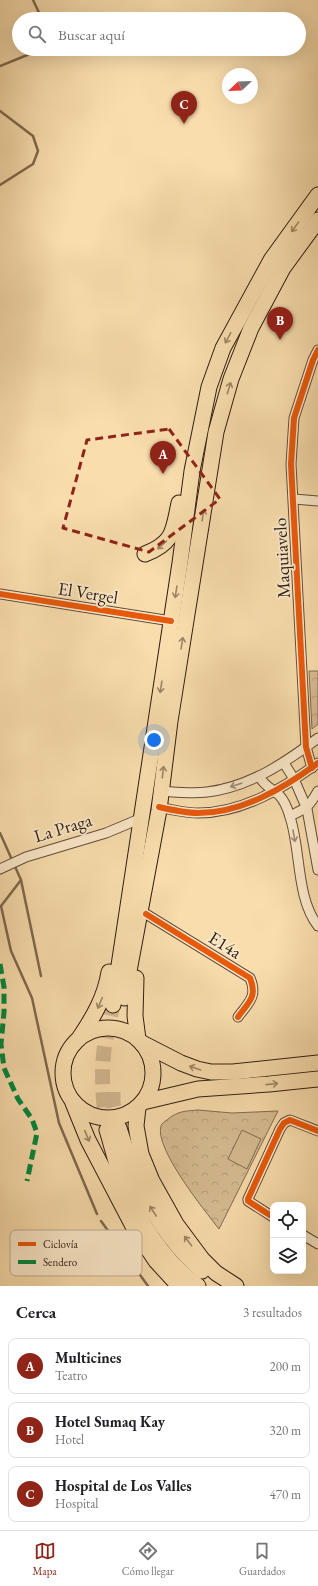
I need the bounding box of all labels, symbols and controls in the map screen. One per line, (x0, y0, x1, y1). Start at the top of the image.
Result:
search box (12, 12, 306, 56)
icon: search (26, 23, 48, 45)
text: Buscar aquí (58, 25, 125, 44)
north arrow (222, 68, 258, 104)
pin: C (171, 91, 197, 124)
one-way arrow (291, 221, 299, 232)
pin: B (267, 307, 293, 340)
one-way arrow (224, 332, 232, 344)
one-way arrow (226, 381, 233, 394)
pin: A (150, 441, 176, 474)
one-way arrow (199, 509, 207, 522)
street label: Maquiavelo (268, 517, 295, 599)
one-way arrow (157, 540, 168, 549)
street label: El Vergel (56, 576, 120, 609)
one-way arrow (172, 585, 180, 598)
one-way arrow (179, 637, 187, 650)
one-way arrow (157, 680, 165, 693)
your location (144, 730, 164, 750)
one-way arrow (160, 766, 167, 779)
one-way arrow (230, 782, 243, 789)
street label: La Praga (31, 808, 95, 847)
one-way arrow (290, 829, 298, 842)
street label: E14a (204, 926, 247, 964)
one-way arrow (96, 996, 104, 1008)
one-way arrow (189, 1063, 201, 1071)
one-way arrow (265, 1080, 278, 1088)
one-way arrow (84, 1130, 91, 1142)
map controls (270, 1202, 306, 1274)
button: locate (270, 1202, 306, 1238)
one-way arrow (149, 1205, 157, 1217)
legend (10, 1230, 142, 1276)
one-way arrow (183, 1235, 192, 1246)
text: Ciclovía (43, 1237, 78, 1251)
button: layers (270, 1238, 306, 1274)
text: Sendero (43, 1255, 78, 1269)
text: Cerca (16, 1301, 56, 1323)
text: 3 resultados (243, 1304, 302, 1321)
text: Multicines (55, 1348, 121, 1367)
text: A (25, 1358, 35, 1375)
text: 200 m (270, 1358, 301, 1375)
text: Teatro (55, 1367, 87, 1384)
text: Hotel Sumaq Kay (55, 1412, 165, 1431)
text: B (26, 1422, 34, 1439)
text: 320 m (270, 1422, 301, 1439)
text: Hotel (55, 1431, 84, 1448)
text: Hospital de Los Valles (55, 1476, 192, 1495)
text: C (25, 1486, 35, 1503)
text: 470 m (270, 1486, 301, 1503)
text: Hospital (55, 1495, 99, 1512)
tab: Mapa (33, 1540, 57, 1578)
tab: Cómo llegar (122, 1540, 174, 1578)
tab: Guardados (239, 1540, 285, 1578)

